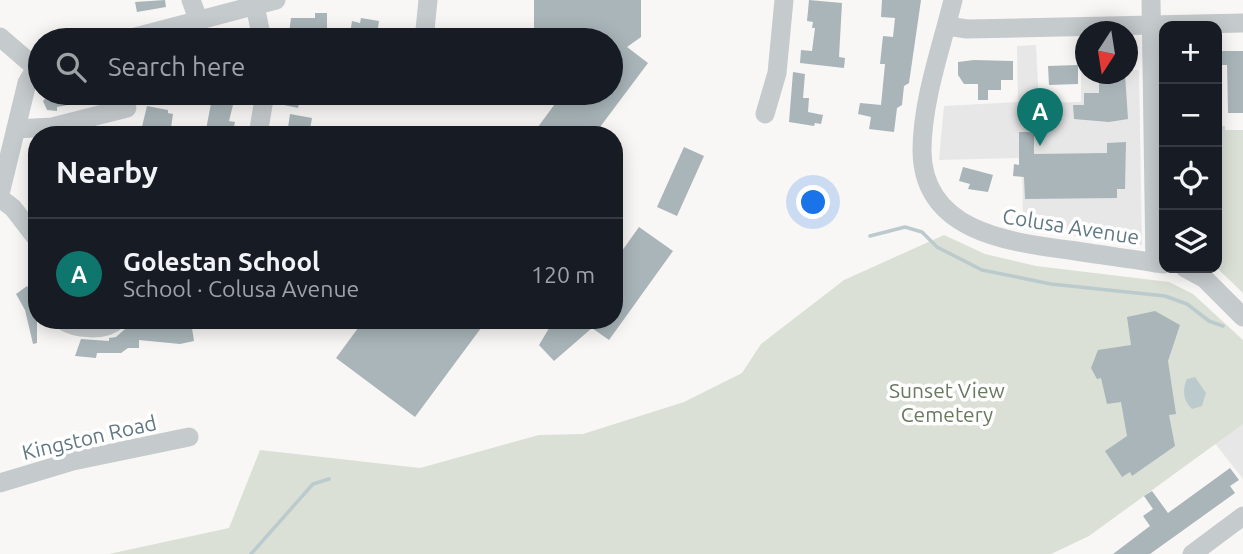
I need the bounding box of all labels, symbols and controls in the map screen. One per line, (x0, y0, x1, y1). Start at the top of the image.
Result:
north arrow (1075, 21, 1138, 84)
map controls (1159, 21, 1222, 273)
button: + (1159, 21, 1222, 84)
search box (28, 28, 623, 105)
icon: search (52, 48, 90, 86)
text: Search here (108, 52, 245, 81)
button: − (1159, 84, 1222, 147)
pin: A (1017, 88, 1063, 146)
button: locate (1159, 147, 1222, 210)
text: Nearby (56, 155, 158, 189)
your location (796, 185, 830, 219)
street label: Colusa Avenue (1001, 203, 1141, 249)
button: layers (1159, 210, 1222, 273)
text: Golestan School (123, 247, 320, 276)
text: A (71, 262, 87, 287)
text: 120 m (531, 262, 595, 287)
text: School · Colusa Avenue (123, 276, 359, 301)
park label: Sunset View Cemetery (889, 378, 1005, 426)
street label: Kingston Road (19, 410, 159, 464)

